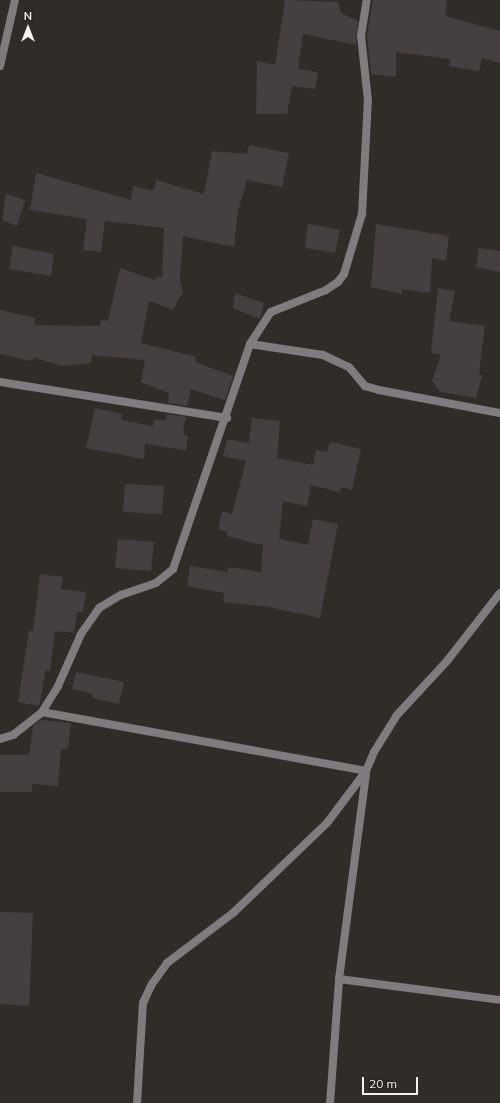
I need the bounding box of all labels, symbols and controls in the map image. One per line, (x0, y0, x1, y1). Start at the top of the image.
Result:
north arrow (8, 8, 48, 48)
text: N (24, 9, 32, 23)
scale bar (364, 1069, 420, 1095)
text: 20 m (369, 1076, 397, 1091)

